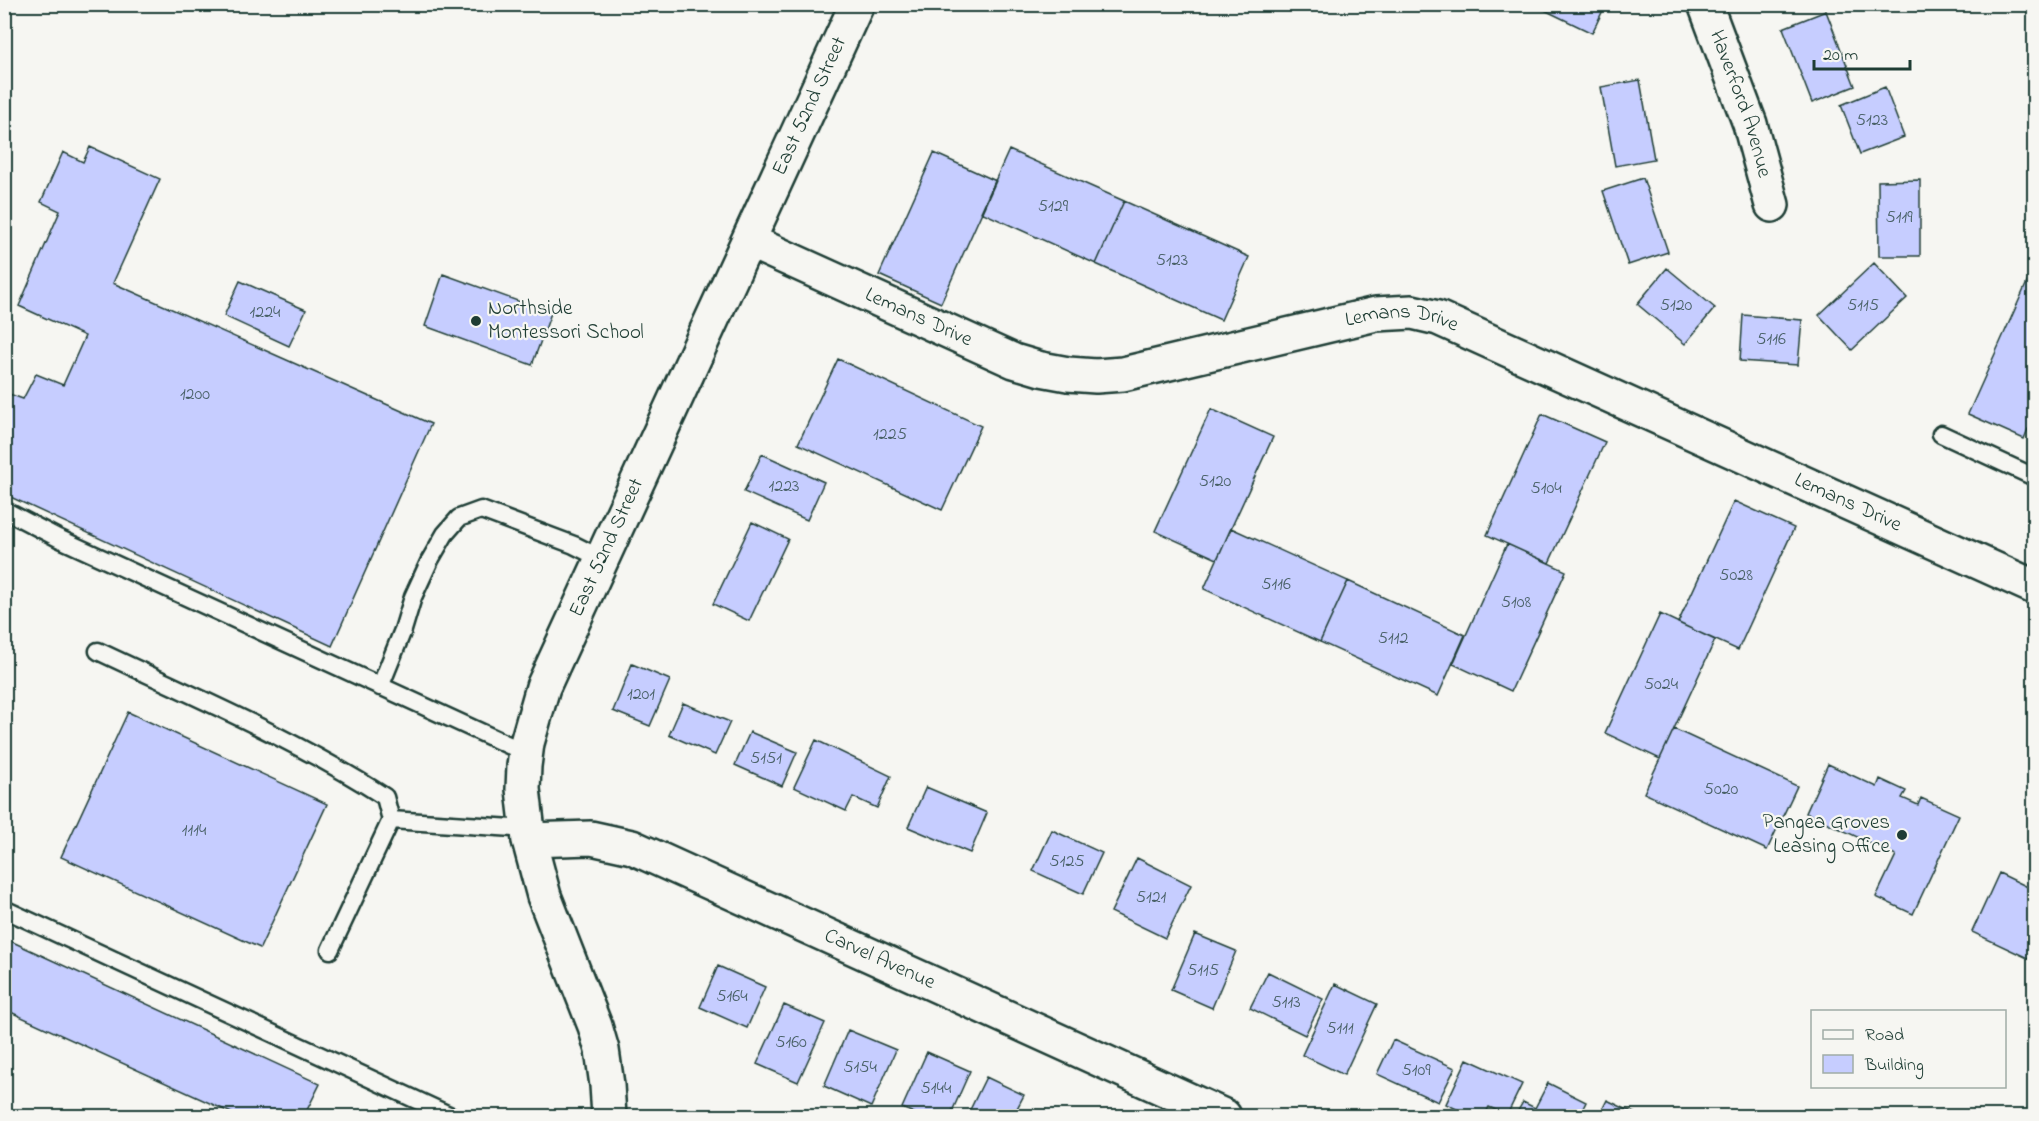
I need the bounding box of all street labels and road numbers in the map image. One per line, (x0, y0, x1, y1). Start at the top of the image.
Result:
street label: Haverford Avenue (1701, 26, 1779, 181)
street label: East 52nd Street (765, 32, 855, 181)
street label: Lemans Drive (860, 280, 978, 355)
street label: Lemans Drive (1342, 297, 1464, 341)
street label: Lemans Drive (1789, 466, 1907, 541)
street label: East 52nd Street (562, 473, 652, 622)
street label: Carvel Avenue (819, 921, 941, 998)

